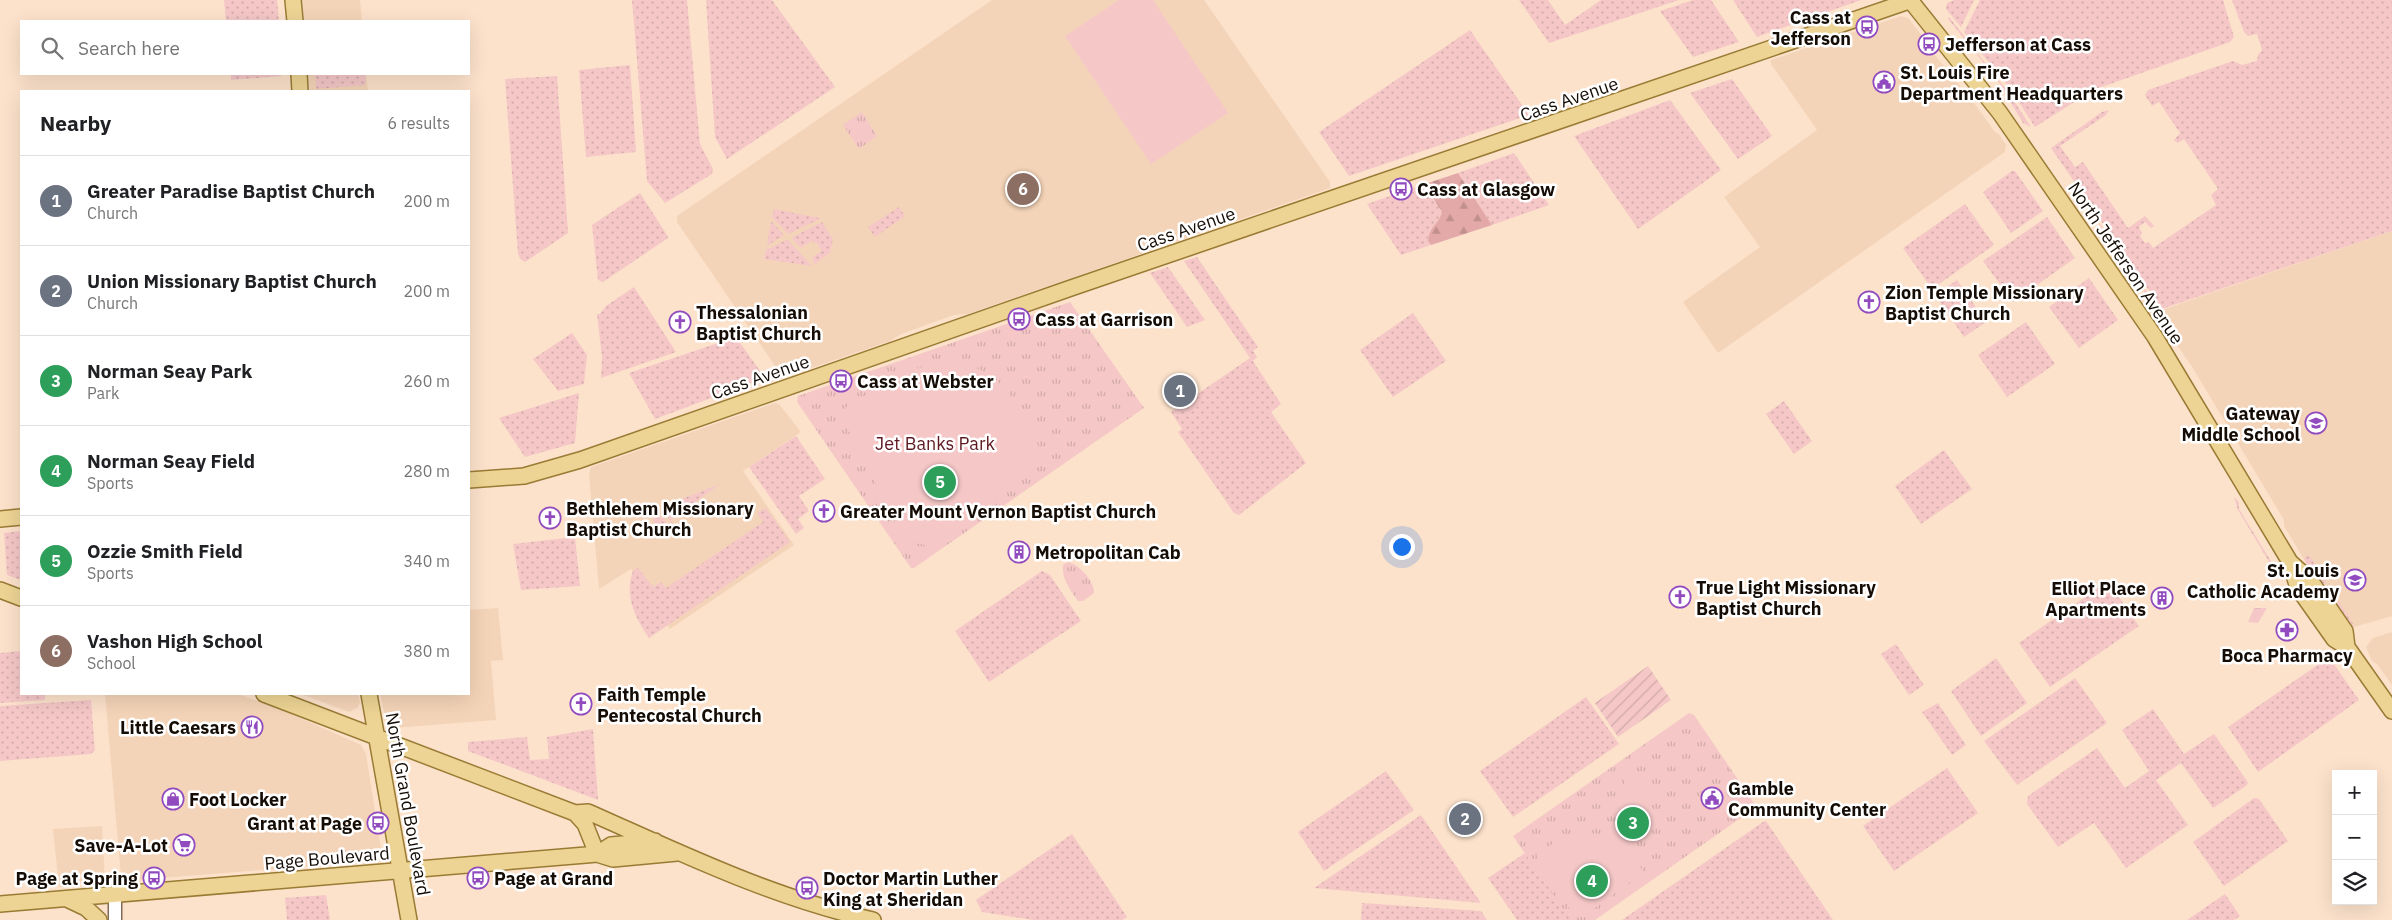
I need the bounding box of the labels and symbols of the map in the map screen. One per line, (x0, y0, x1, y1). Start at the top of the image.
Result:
place label: Cass at Jefferson (1770, 6, 1851, 50)
bus stop icon: Cass at Jefferson (1855, 15, 1879, 39)
bus stop icon: Jefferson at Cass (1917, 32, 1941, 56)
place label: Jefferson at Cass (1945, 33, 2091, 56)
place label: St. Louis Fire Department Headquarters (1900, 61, 2123, 105)
public building icon: St. Louis Fire Department Headquarters (1872, 70, 1896, 94)
street label: Cass Avenue (1517, 71, 1621, 127)
pin: 6 (1007, 170, 1039, 208)
bus stop icon: Cass at Glasgow (1389, 177, 1413, 201)
street label: North Jefferson Avenue (2063, 177, 2189, 349)
place label: Cass at Glasgow (1417, 178, 1555, 201)
street label: Cass Avenue (1134, 201, 1238, 257)
place label: Zion Temple Missionary Baptist Church (1885, 281, 2084, 325)
church icon: Zion Temple Missionary Baptist Church (1857, 290, 1881, 314)
place label: Thessalonian Baptist Church (696, 301, 822, 345)
bus stop icon: Cass at Garrison (1007, 307, 1031, 331)
place label: Cass at Garrison (1035, 308, 1173, 331)
church icon: Thessalonian Baptist Church (668, 310, 692, 334)
street label: Cass Avenue (708, 349, 812, 405)
bus stop icon: Cass at Webster (829, 369, 853, 393)
place label: Cass at Webster (857, 370, 994, 393)
pin: 1 (1164, 372, 1196, 410)
place label: Gateway Middle School (2181, 402, 2301, 446)
school or university icon: Gateway Middle School (2304, 411, 2328, 435)
park label: Jet Banks Park (875, 432, 995, 455)
pin: 5 (924, 463, 956, 501)
place label: Bethlehem Missionary Baptist Church (566, 497, 754, 541)
church icon: Greater Mount Vernon Baptist Church (812, 499, 836, 523)
place label: Greater Mount Vernon Baptist Church (840, 500, 1156, 523)
church icon: Bethlehem Missionary Baptist Church (538, 506, 562, 530)
your location (1389, 534, 1415, 560)
building icon: Metropolitan Cab (1007, 540, 1031, 564)
place label: Metropolitan Cab (1035, 541, 1181, 564)
place label: St. Louis Catholic Academy (2187, 559, 2339, 603)
school or university icon: St. Louis Catholic Academy (2343, 568, 2367, 592)
place label: True Light Missionary Baptist Church (1696, 576, 1876, 620)
place label: Elliot Place Apartments (2045, 577, 2146, 621)
church icon: True Light Missionary Baptist Church (1668, 585, 1692, 609)
building icon: Elliot Place Apartments (2150, 586, 2174, 610)
pharmacy icon: Boca Pharmacy (2275, 618, 2299, 642)
place label: Boca Pharmacy (2221, 644, 2353, 667)
place label: Faith Temple Pentecostal Church (597, 683, 762, 727)
church icon: Faith Temple Pentecostal Church (569, 692, 593, 716)
street label: North Grand Boulevard (381, 711, 435, 897)
restaurant icon: Little Caesars (240, 715, 264, 739)
place label: Little Caesars (120, 716, 236, 739)
place label: Gamble Community Center (1728, 777, 1886, 821)
public building icon: Gamble Community Center (1700, 786, 1724, 810)
shop icon: Foot Locker (161, 787, 185, 811)
place label: Foot Locker (189, 788, 286, 811)
pin: 2 (1449, 800, 1481, 838)
pin: 3 (1617, 804, 1649, 842)
bus stop icon: Grant at Page (366, 811, 390, 835)
place label: Grant at Page (247, 812, 362, 835)
supermarket icon: Save-A-Lot (172, 833, 196, 857)
place label: Save-A-Lot (74, 834, 168, 857)
street label: Page Boulevard (263, 841, 391, 875)
pin: 4 (1576, 862, 1608, 900)
bus stop icon: Page at Spring (142, 866, 166, 890)
bus stop icon: Page at Grand (466, 866, 490, 890)
place label: Page at Spring (15, 867, 138, 890)
place label: Page at Grand (494, 867, 613, 890)
place label: Doctor Martin Luther King at Sheridan (823, 867, 998, 911)
bus stop icon: Doctor Martin Luther King at Sheridan (795, 876, 819, 900)

